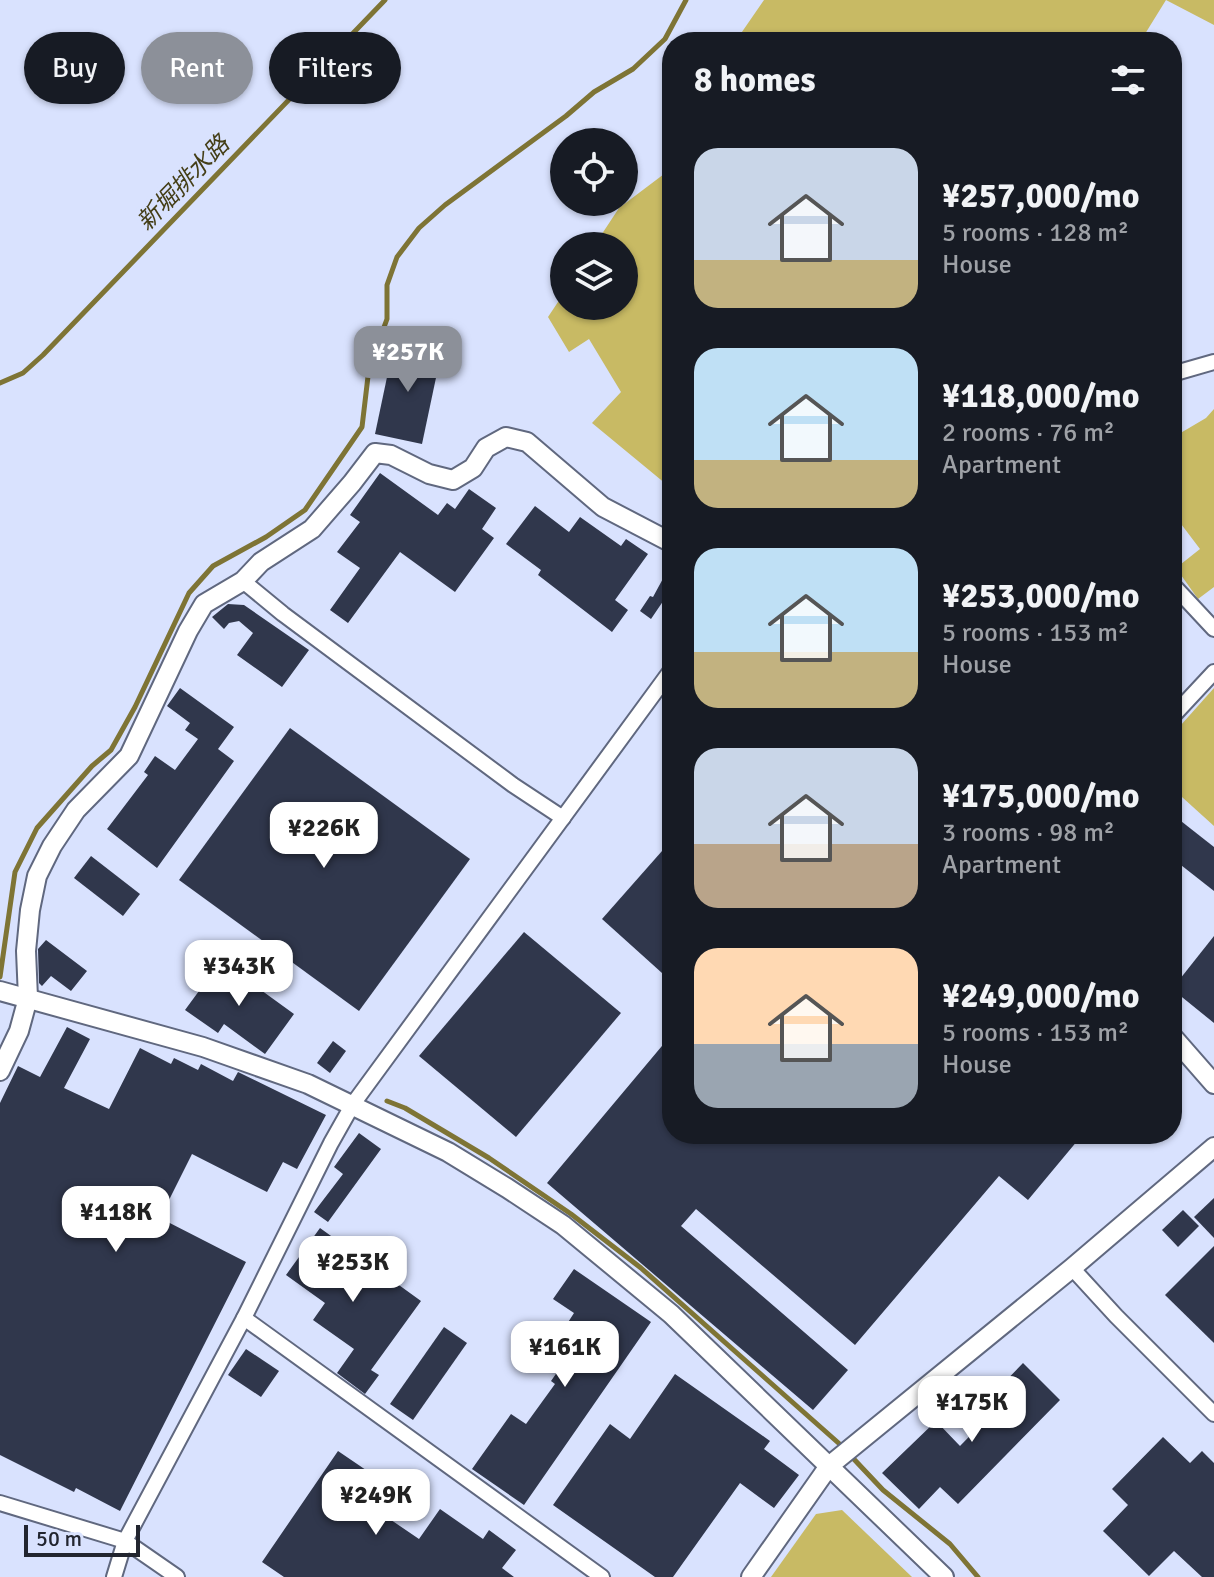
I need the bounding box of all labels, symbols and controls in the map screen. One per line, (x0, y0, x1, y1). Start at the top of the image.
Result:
chip: Buy (24, 32, 125, 104)
chip: Rent (141, 32, 253, 104)
chip: Filters (269, 32, 401, 104)
icon: filters (1106, 58, 1150, 102)
text: 8 homes (694, 59, 815, 101)
water label: 新堀排水路 (131, 128, 237, 237)
map controls (550, 128, 638, 320)
button: locate (550, 128, 638, 216)
text: ¥257,000/mo (942, 175, 1140, 217)
icon: home (758, 180, 854, 276)
text: 5 rooms · 128 m² (942, 217, 1129, 249)
button: layers (550, 232, 638, 320)
text: House (942, 249, 1012, 281)
pin: ¥257K (352, 326, 464, 394)
text: ¥257K (372, 336, 444, 368)
text: ¥118,000/mo (942, 375, 1140, 417)
icon: home (758, 380, 854, 476)
text: 2 rooms · 76 m² (942, 417, 1115, 449)
text: Apartment (942, 449, 1061, 481)
text: ¥253,000/mo (942, 575, 1140, 617)
icon: home (758, 580, 854, 676)
text: 5 rooms · 153 m² (942, 617, 1129, 649)
text: House (942, 649, 1012, 681)
text: ¥175,000/mo (942, 775, 1140, 817)
icon: home (758, 780, 854, 876)
pin: ¥226K (268, 802, 380, 870)
text: ¥226K (288, 812, 360, 844)
text: 3 rooms · 98 m² (942, 817, 1115, 849)
text: Apartment (942, 849, 1061, 881)
pin: ¥343K (183, 940, 295, 1008)
text: ¥343K (203, 950, 275, 982)
text: ¥249,000/mo (942, 975, 1140, 1017)
icon: home (758, 980, 854, 1076)
text: 5 rooms · 153 m² (942, 1017, 1129, 1049)
text: House (942, 1049, 1012, 1081)
pin: ¥118K (60, 1186, 172, 1254)
text: ¥118K (80, 1196, 152, 1228)
pin: ¥253K (297, 1236, 409, 1304)
text: ¥253K (317, 1246, 389, 1278)
pin: ¥161K (509, 1321, 621, 1389)
text: ¥161K (529, 1331, 601, 1363)
pin: ¥175K (916, 1376, 1028, 1444)
text: ¥175K (936, 1386, 1008, 1418)
pin: ¥249K (320, 1469, 432, 1537)
text: ¥249K (340, 1479, 412, 1511)
scale bar (24, 1521, 140, 1557)
text: 50 m (36, 1525, 82, 1552)

